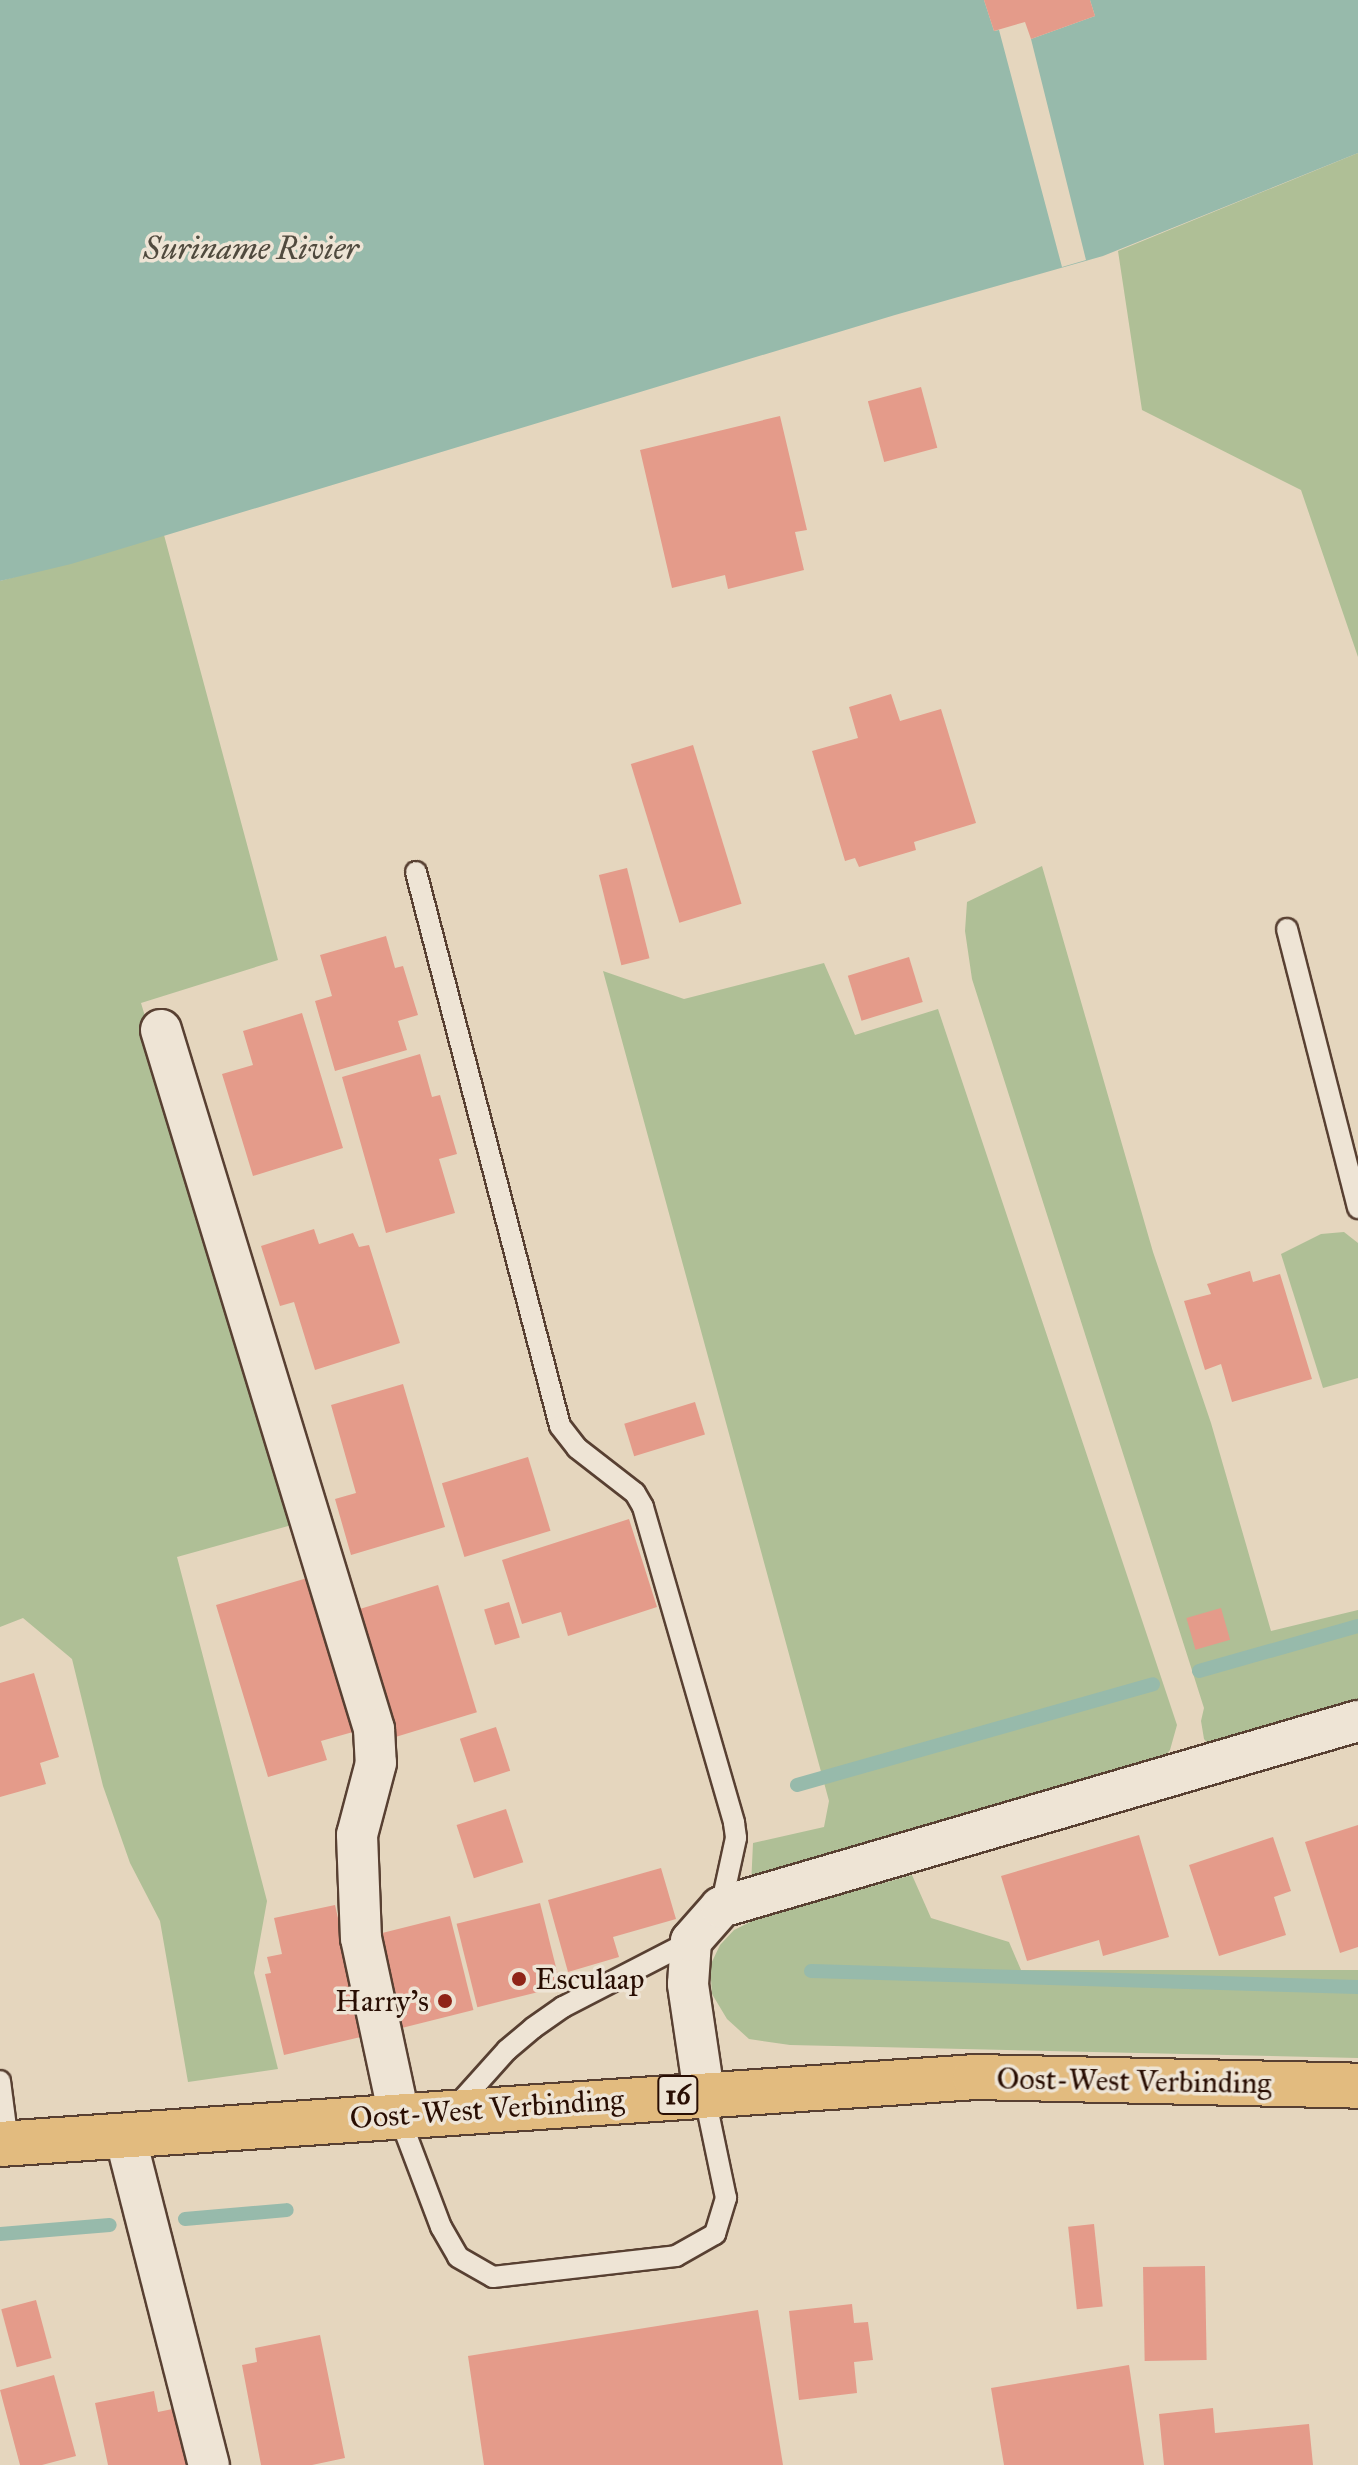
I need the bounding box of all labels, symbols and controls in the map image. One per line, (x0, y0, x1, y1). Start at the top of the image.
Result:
water label: Suriname Rivier (143, 230, 359, 268)
place label: Esculaap (535, 1961, 645, 1997)
marker: Esculaap (510, 1970, 528, 1988)
place label: Harry's (335, 1983, 429, 2019)
marker: Harry's (436, 1992, 454, 2010)
street label: Oost-West Verbinding (996, 2061, 1272, 2101)
road number: 16 (656, 2071, 700, 2119)
street label: Oost-West Verbinding (349, 2081, 625, 2137)

